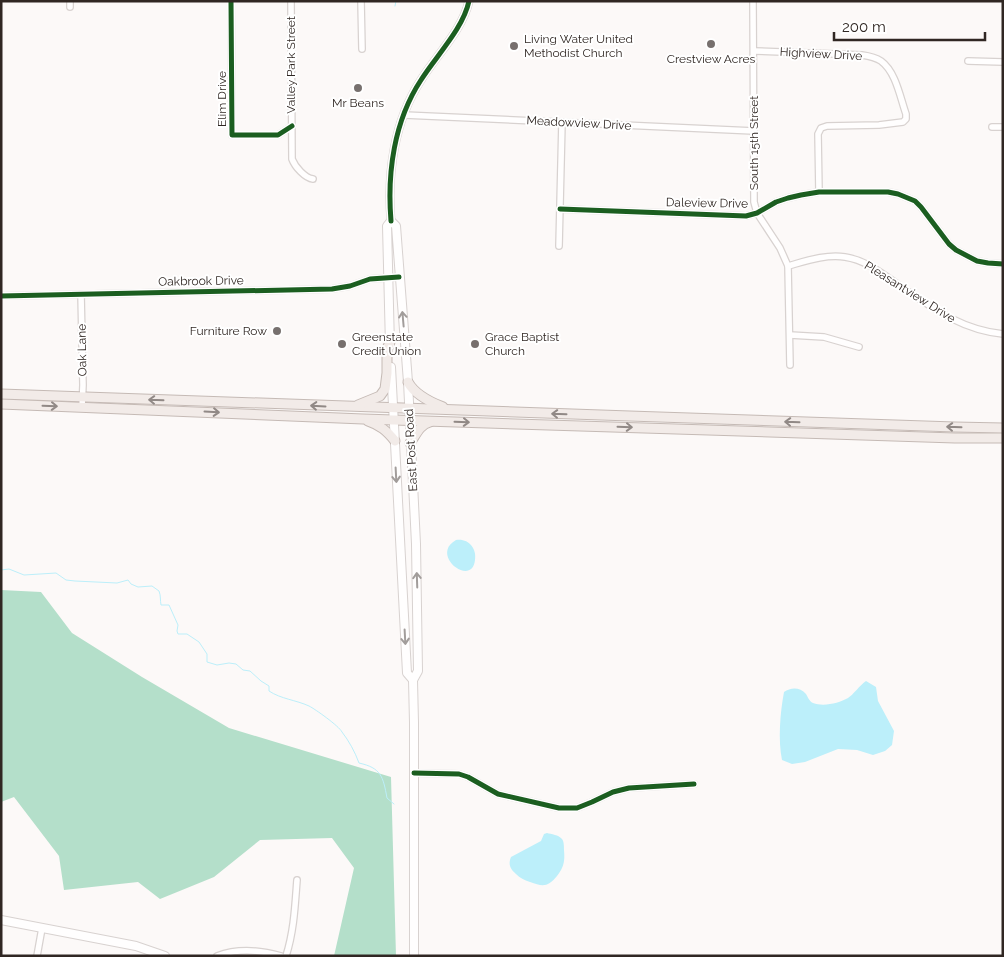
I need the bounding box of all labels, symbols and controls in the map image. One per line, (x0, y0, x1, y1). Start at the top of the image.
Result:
scale bar (834, 10, 985, 42)
street label: Valley Park Street (284, 16, 298, 114)
text: 200 m (842, 18, 886, 36)
place label: Living Water United Methodist Church (524, 32, 633, 60)
marker: Crestview Acres (705, 38, 717, 50)
marker: Living Water United Methodist Church (508, 40, 520, 52)
street label: Highview Drive (779, 45, 863, 63)
place label: Crestview Acres (667, 52, 755, 66)
street label: Elim Drive (215, 71, 229, 127)
marker: Mr Beans (352, 82, 364, 94)
place label: Mr Beans (332, 96, 384, 110)
street label: South 15th Street (747, 96, 761, 190)
street label: Meadowview Drive (526, 113, 632, 133)
street label: Daleview Drive (666, 195, 748, 211)
street label: Pleasantview Drive (862, 258, 958, 326)
street label: Oakbrook Drive (158, 273, 244, 289)
one-way arrow (398, 312, 407, 328)
street label: Oak Lane (75, 324, 89, 376)
place label: Furniture Row (190, 324, 267, 338)
marker: Furniture Row (271, 325, 283, 337)
place label: Greenstate Credit Union (352, 330, 421, 358)
place label: Grace Baptist Church (485, 330, 559, 358)
marker: Greenstate Credit Union (336, 338, 348, 350)
marker: Grace Baptist Church (469, 338, 481, 350)
one-way arrow (148, 395, 164, 404)
one-way arrow (42, 401, 58, 410)
one-way arrow (310, 401, 326, 411)
one-way arrow (204, 408, 220, 417)
street label: East Post Road (402, 408, 420, 492)
one-way arrow (552, 409, 568, 418)
one-way arrow (454, 417, 470, 427)
one-way arrow (784, 417, 800, 426)
one-way arrow (616, 422, 632, 432)
one-way arrow (946, 422, 962, 432)
one-way arrow (392, 466, 401, 482)
one-way arrow (412, 573, 422, 589)
one-way arrow (401, 629, 410, 645)

